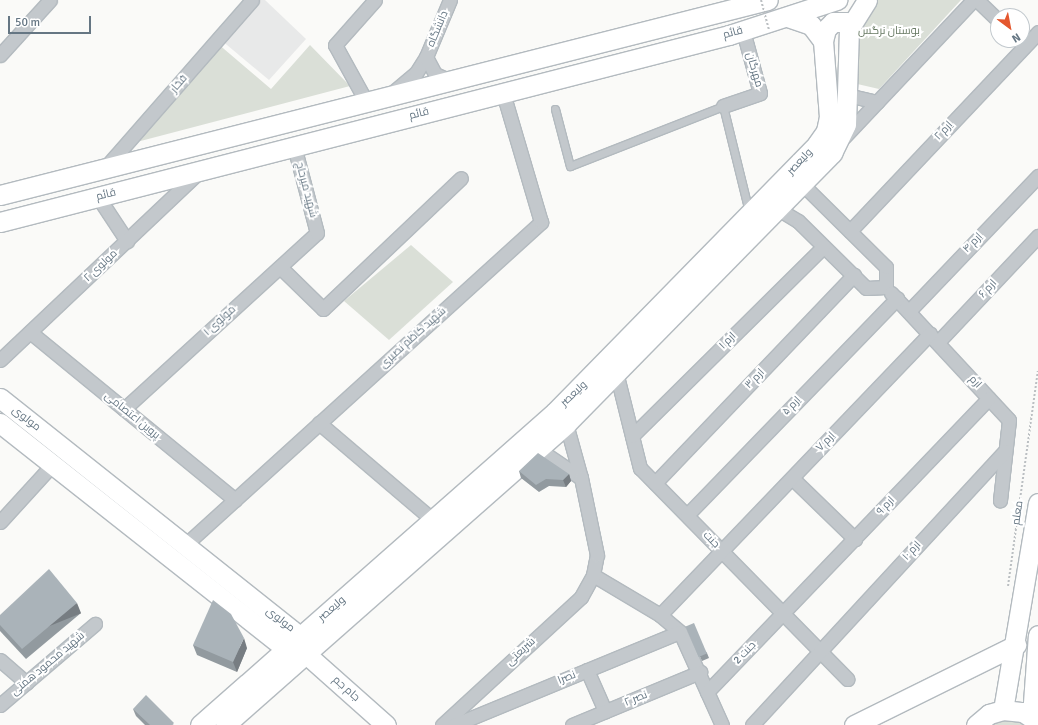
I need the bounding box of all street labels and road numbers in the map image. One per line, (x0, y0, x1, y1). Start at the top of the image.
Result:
street label: دانشگاه (424, 9, 452, 49)
street label: قائم (722, 24, 744, 42)
street label: مهرگان (743, 51, 765, 89)
street label: فخار (168, 72, 190, 96)
street label: قائم (408, 105, 430, 123)
street label: اِرم ۲ (932, 119, 956, 143)
street label: ولیعصر (784, 146, 816, 178)
street label: شهید میرحاج (292, 161, 320, 219)
street label: قائم (95, 186, 117, 204)
street label: اِرم ۴ (960, 230, 986, 256)
street label: مولوی ۲ (82, 247, 120, 285)
street label: ارم ۶ (976, 277, 1000, 301)
street label: مولوی ۱ (201, 303, 239, 339)
street label: شهید کاظم نصیری (377, 305, 449, 371)
street label: ارم ۱ (717, 330, 739, 352)
street label: ارم ۳ (742, 366, 768, 392)
street label: ارم (966, 373, 984, 391)
street label: ولیعصر (558, 378, 590, 410)
street label: پروین اعتصامی (102, 390, 162, 442)
street label: اِرم ۵ (780, 394, 804, 418)
street label: مولوی (9, 404, 43, 434)
street label: اِرم ۷ (814, 429, 838, 455)
street label: ارم ۹ (874, 494, 898, 518)
street label: معلم (1010, 500, 1026, 526)
street label: جنت (700, 529, 722, 551)
street label: ارم ۱۰ (900, 539, 924, 563)
street label: ولیعصر (316, 594, 348, 624)
street label: مولوی (263, 605, 297, 635)
street label: شهید محمود همتی (8, 629, 88, 699)
street label: شریعتی (504, 635, 538, 669)
street label: جنت 2 (731, 639, 759, 667)
street label: نصرا (556, 668, 578, 688)
street label: جام جم (330, 673, 362, 705)
street label: نصر ۲ (623, 688, 649, 710)

